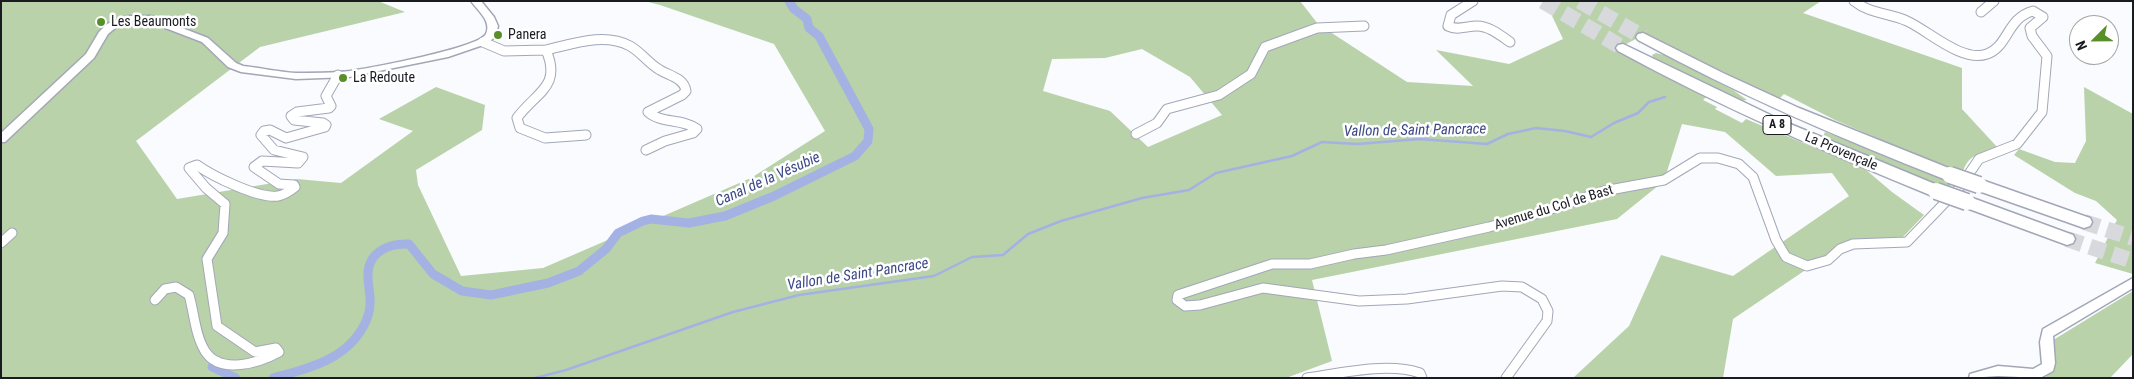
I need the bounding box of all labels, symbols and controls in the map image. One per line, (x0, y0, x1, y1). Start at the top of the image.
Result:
place label: Les Beaumonts (111, 14, 196, 30)
north arrow (2069, 15, 2119, 65)
marker: Les Beaumonts (95, 16, 107, 28)
place label: Panera (508, 27, 546, 43)
marker: Panera (492, 29, 504, 41)
text: N (2072, 38, 2090, 53)
place label: La Redoute (353, 70, 415, 86)
marker: La Redoute (337, 72, 349, 84)
road number: A 8 (1763, 116, 1791, 134)
water label: Vallon de Saint Pancrace (1344, 121, 1486, 141)
street label: La Provençale (1802, 129, 1880, 175)
water label: Canal de la Vésubie (713, 149, 823, 211)
street label: Avenue du Col de Bast (1493, 182, 1615, 234)
water label: Vallon de Saint Pancrace (786, 255, 930, 295)

